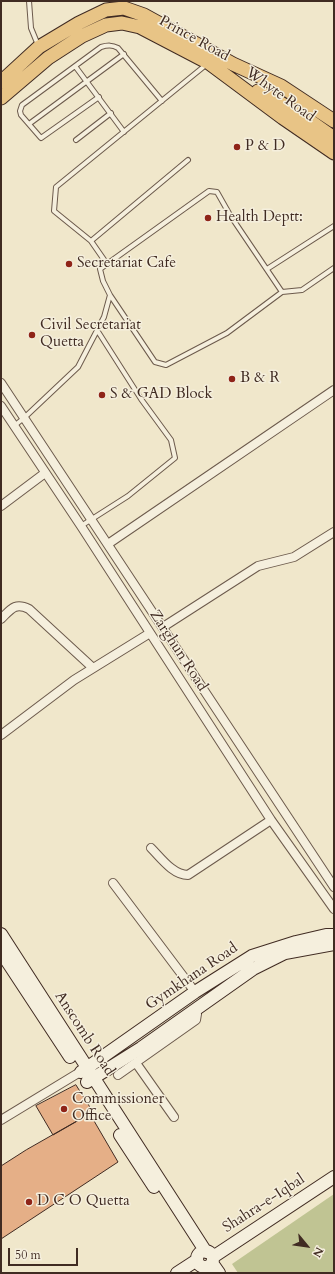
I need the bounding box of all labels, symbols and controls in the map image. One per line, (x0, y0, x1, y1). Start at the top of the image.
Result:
street label: Prince Road (156, 12, 232, 66)
street label: Whyte Road (242, 64, 318, 126)
place label: P & D (245, 138, 285, 156)
marker: P & D (232, 142, 242, 152)
place label: Health Deptt: (216, 209, 303, 227)
marker: Health Deptt: (203, 213, 213, 223)
place label: Secretariat Cafe (77, 255, 176, 273)
marker: Secretariat Cafe (64, 259, 74, 269)
place label: Civil Secretariat Quetta (40, 317, 141, 352)
marker: Civil Secretariat Quetta (27, 330, 37, 340)
place label: B & R (240, 370, 280, 388)
marker: B & R (227, 374, 237, 384)
place label: S & GAD Block (110, 386, 212, 404)
marker: S & GAD Block (97, 390, 107, 400)
street label: Zarghun Road (145, 607, 211, 695)
street label: Gymkhana Road (143, 940, 241, 1014)
street label: Anscomb Road (50, 988, 118, 1080)
place label: Commissioner Office (72, 1091, 164, 1126)
marker: Commissioner Office (59, 1104, 69, 1114)
street label: Shahra-e-Iqbal (220, 1171, 308, 1237)
place label: D C O Quetta (37, 1193, 130, 1211)
marker: D C O Quetta (24, 1197, 34, 1207)
north arrow (287, 1226, 327, 1266)
scale bar (10, 1240, 80, 1266)
text: N (309, 1244, 327, 1260)
text: 50 m (15, 1247, 41, 1263)

